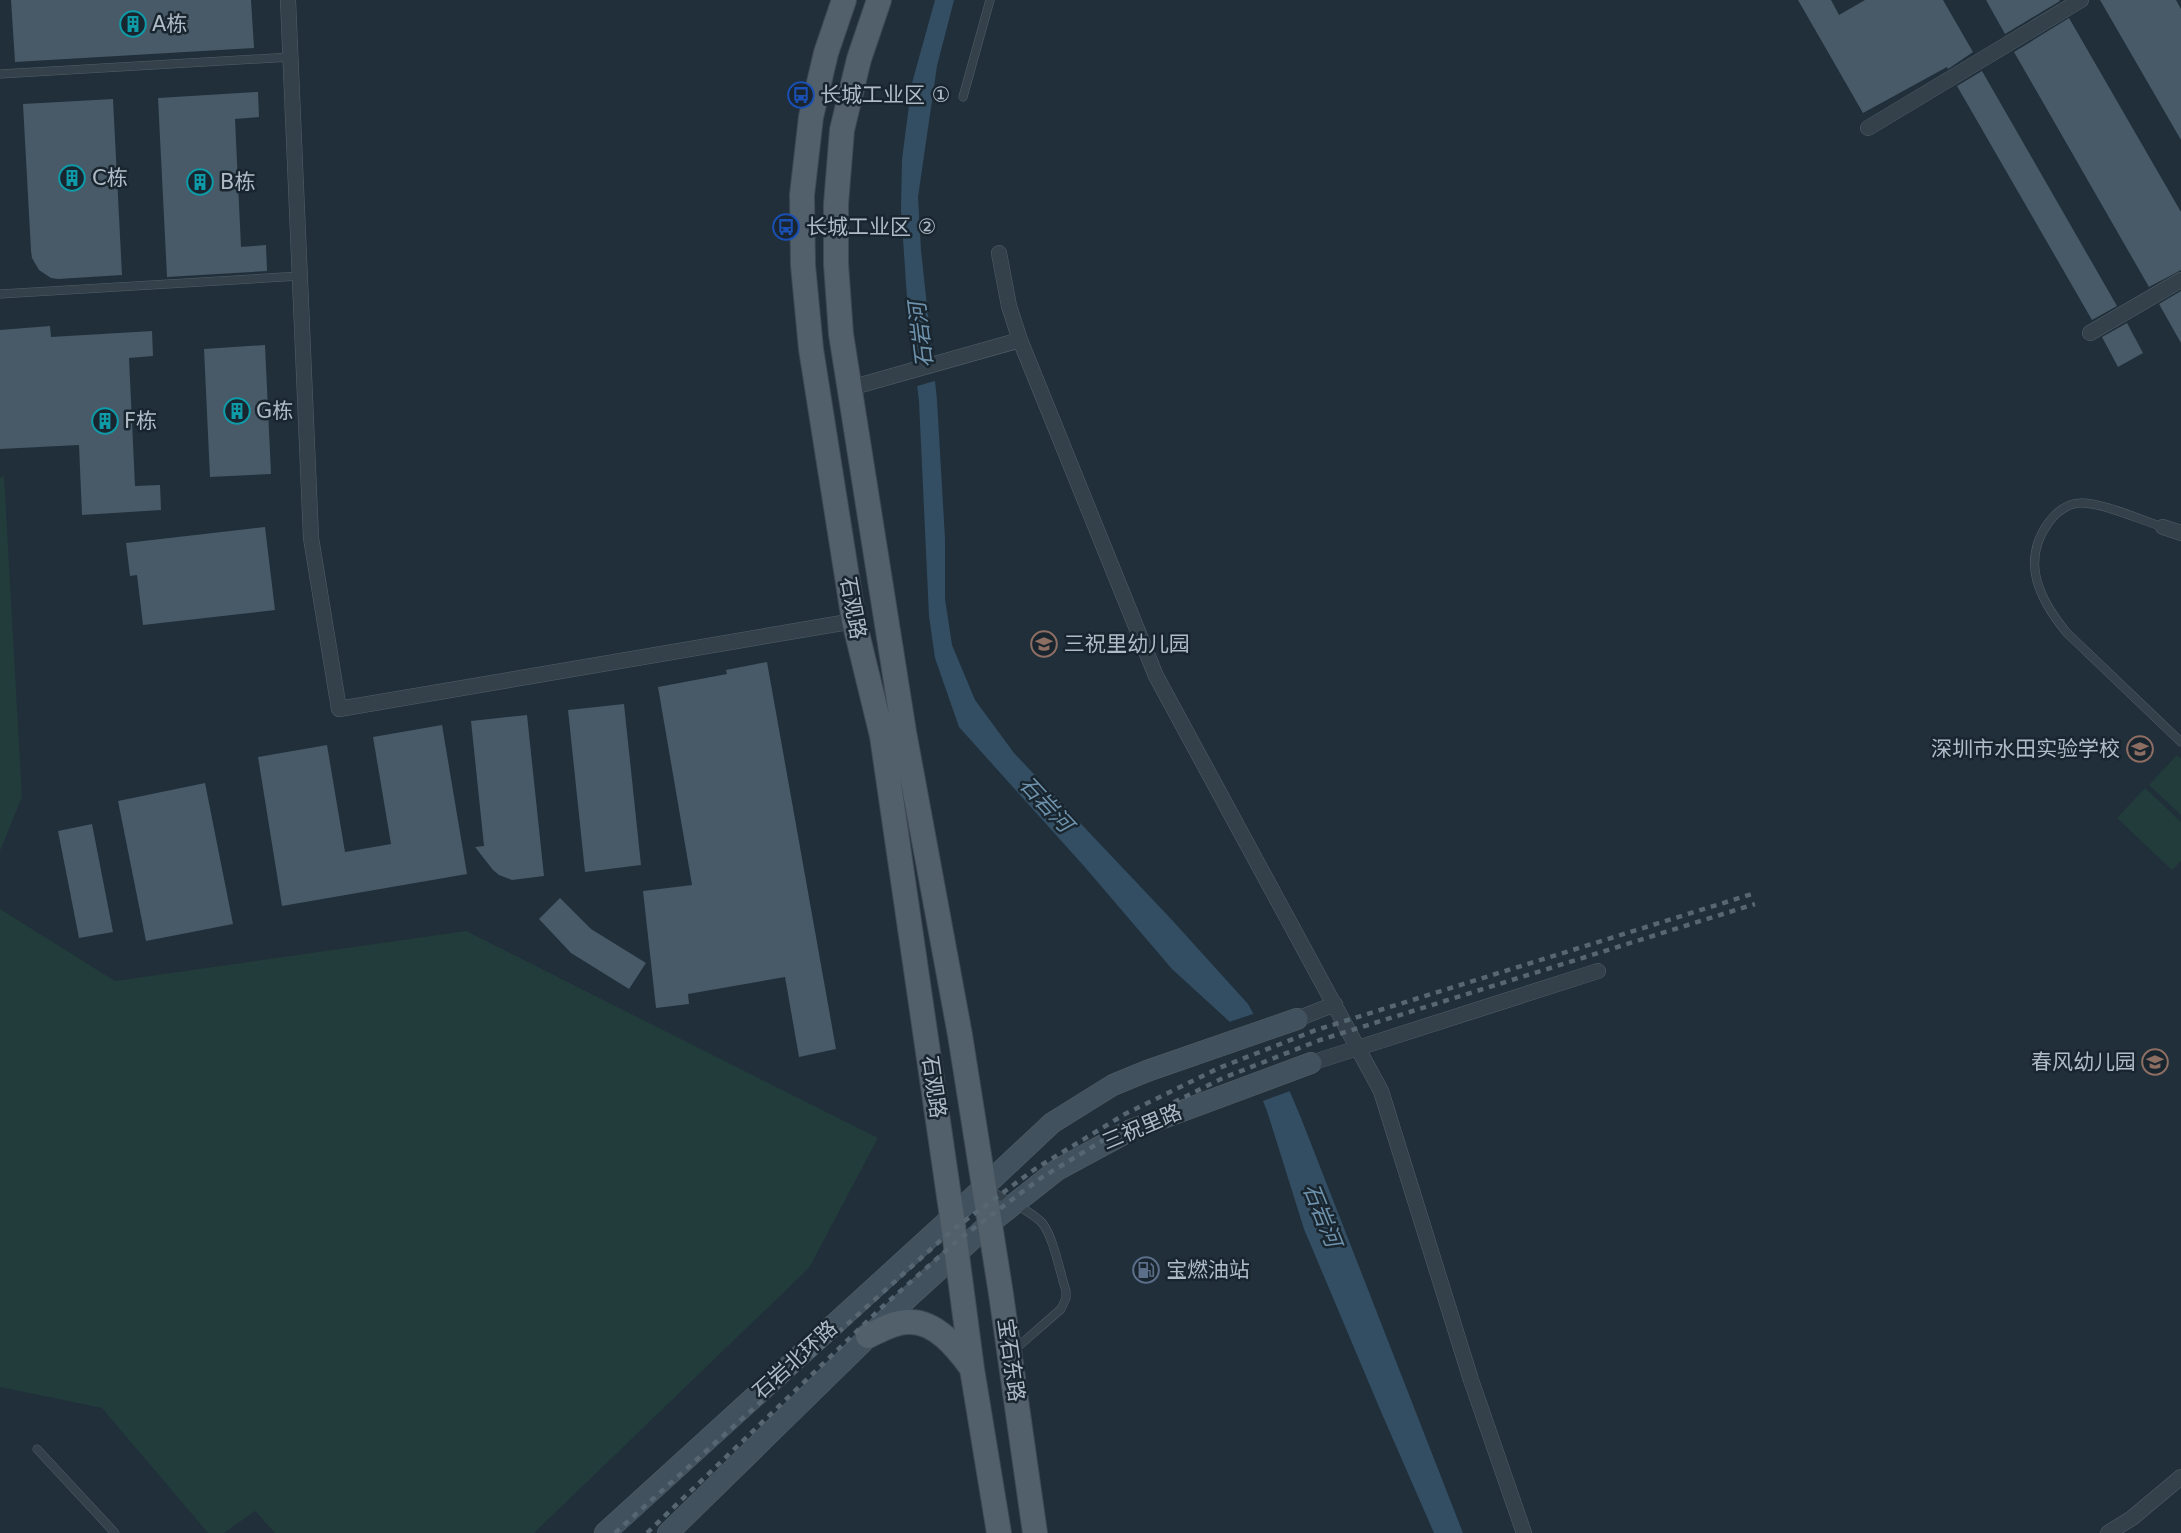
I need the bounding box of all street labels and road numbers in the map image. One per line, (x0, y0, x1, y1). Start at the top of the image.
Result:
street label: 石观路 (836, 575, 870, 641)
street label: 石观路 (918, 1054, 950, 1120)
street label: 三祝里路 (1099, 1100, 1185, 1154)
street label: 石岩北环路 (748, 1316, 842, 1404)
street label: 宝石东路 (993, 1317, 1029, 1403)

